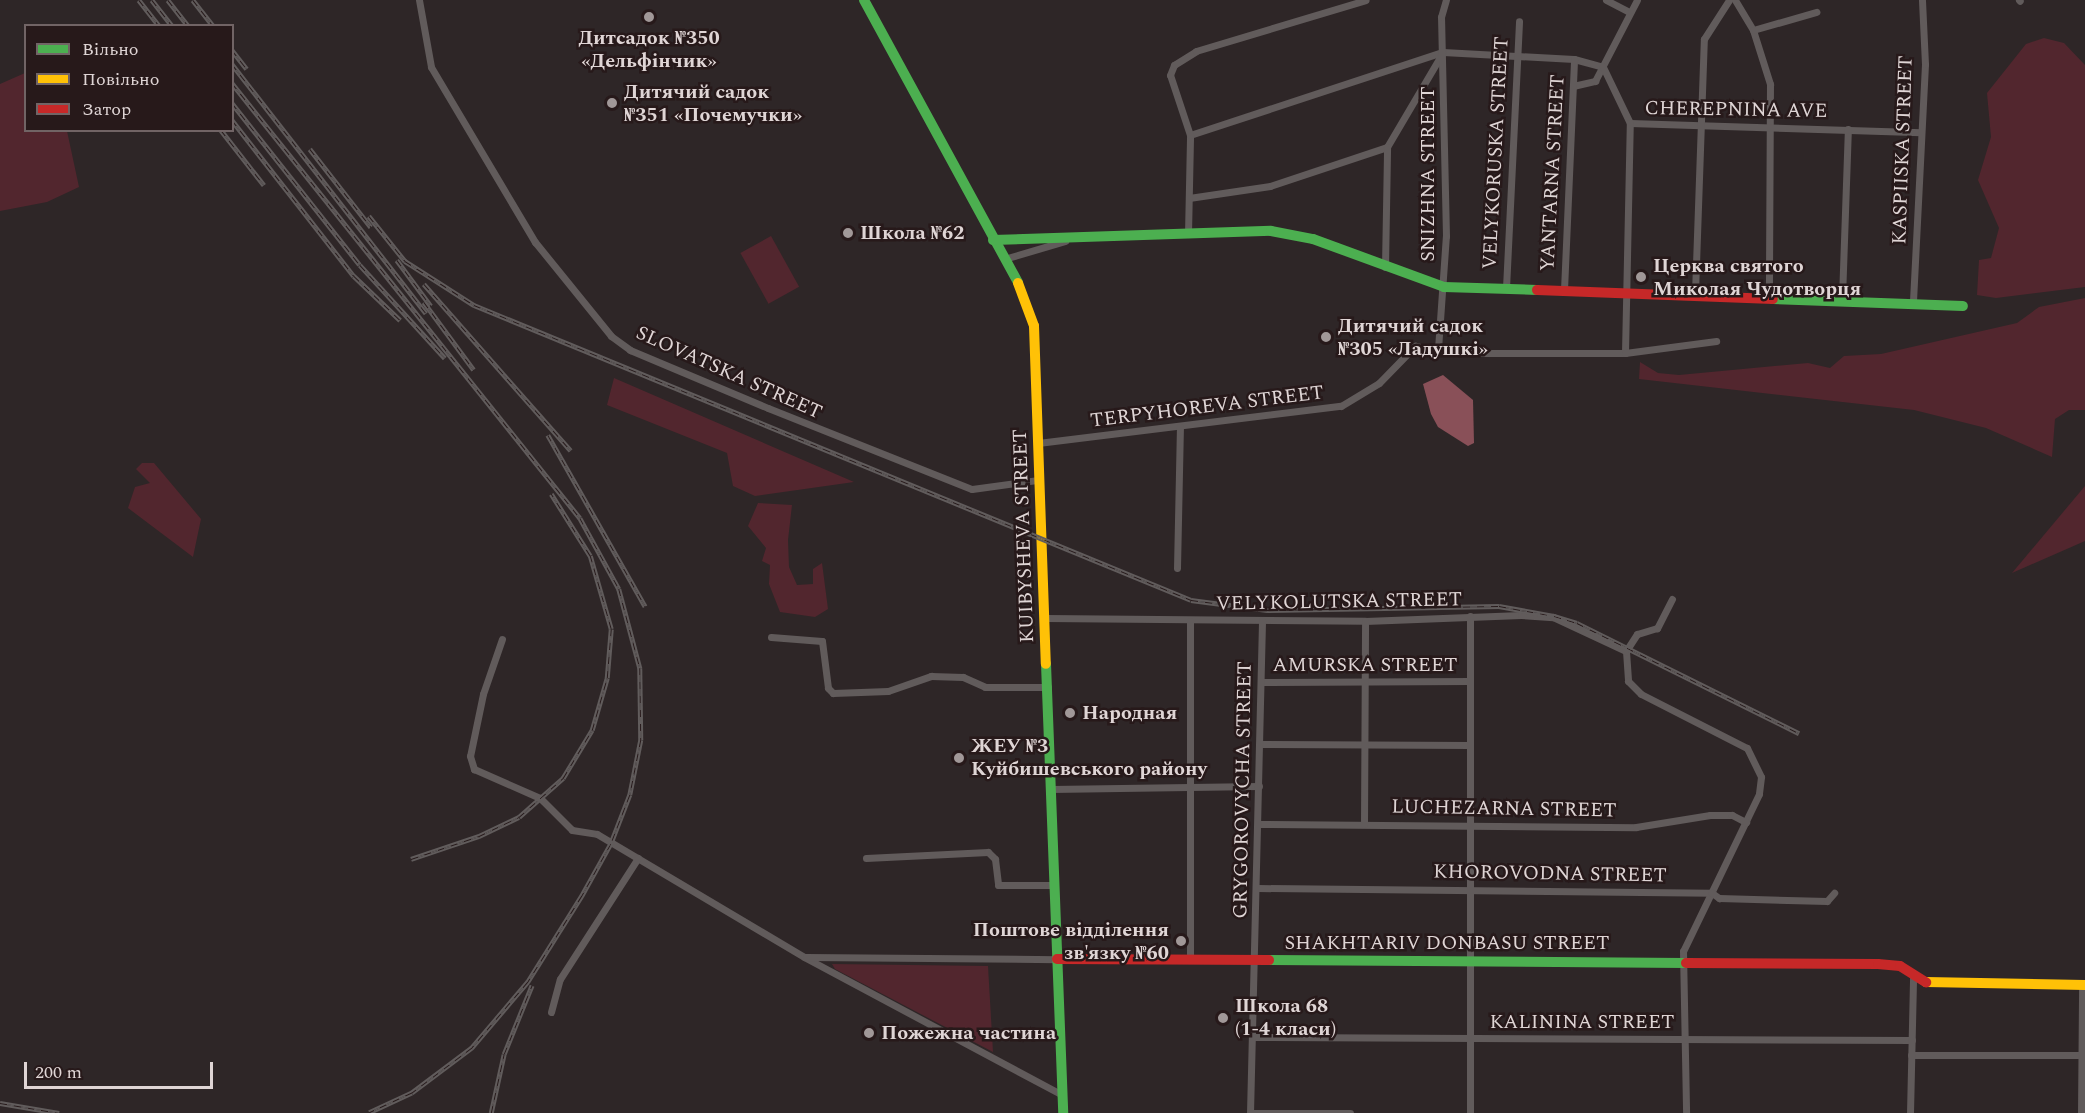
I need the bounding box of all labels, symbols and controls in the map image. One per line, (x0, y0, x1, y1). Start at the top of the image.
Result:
marker: Дитсадок №350 «Дельфінчик» (642, 10, 656, 24)
legend (24, 24, 234, 132)
place label: Дитсадок №350 «Дельфінчик» (578, 27, 720, 74)
text: Вільно (82, 36, 139, 63)
street label: VELYKORUSKA STREET (1478, 36, 1514, 270)
street label: KASPIISKA STREET (1888, 55, 1918, 245)
text: Повільно (82, 66, 159, 93)
street label: YANTARNA STREET (1536, 74, 1570, 272)
place label: Дитячий садок №351 «Почемучки» (624, 80, 802, 127)
street label: SNIZHNA STREET (1416, 86, 1440, 262)
text: Затор (82, 96, 131, 123)
marker: Дитячий садок №351 «Почемучки» (605, 96, 619, 110)
street label: CHEREPNINA AVE (1644, 96, 1828, 124)
place label: Школа №62 (860, 221, 964, 245)
marker: Школа №62 (841, 226, 855, 240)
place label: Церква святого Миколая Чудотворця (1653, 254, 1861, 301)
marker: Церква святого Миколая Чудотворця (1634, 270, 1648, 284)
place label: Дитячий садок №305 «Ладушкі» (1338, 314, 1488, 361)
street label: SLOVATSKA STREET (632, 321, 826, 425)
marker: Дитячий садок №305 «Ладушкі» (1319, 330, 1333, 344)
street label: TERPYHOREVA STREET (1089, 381, 1325, 433)
street label: KUIBYSHEVA STREET (1008, 429, 1040, 643)
street label: VELYKOLUTSKA STREET (1216, 588, 1462, 616)
street label: AMURSKA STREET (1273, 653, 1457, 677)
street label: GRYGOROVYCHA STREET (1229, 661, 1257, 919)
place label: Народная (1082, 701, 1177, 725)
marker: Народная (1063, 706, 1077, 720)
place label: ЖЕУ №3 Куйбишевського району (971, 734, 1207, 781)
marker: ЖЕУ №3 Куйбишевського району (952, 751, 966, 765)
street label: LUCHEZARNA STREET (1391, 795, 1617, 823)
street label: KHOROVODNA STREET (1433, 860, 1667, 888)
place label: Поштове відділення зв'язку №60 (973, 918, 1169, 965)
street label: SHAKHTARIV DONBASU STREET (1284, 931, 1610, 955)
marker: Поштове відділення зв'язку №60 (1174, 934, 1188, 948)
place label: Школа 68 (1-4 класи) (1235, 994, 1336, 1041)
street label: KALININA STREET (1490, 1010, 1674, 1034)
marker: Школа 68 (1-4 класи) (1216, 1011, 1230, 1025)
place label: Пожежна частина (881, 1021, 1056, 1045)
marker: Пожежна частина (862, 1026, 876, 1040)
scale bar (27, 1050, 216, 1088)
text: 200 m (35, 1059, 82, 1086)

